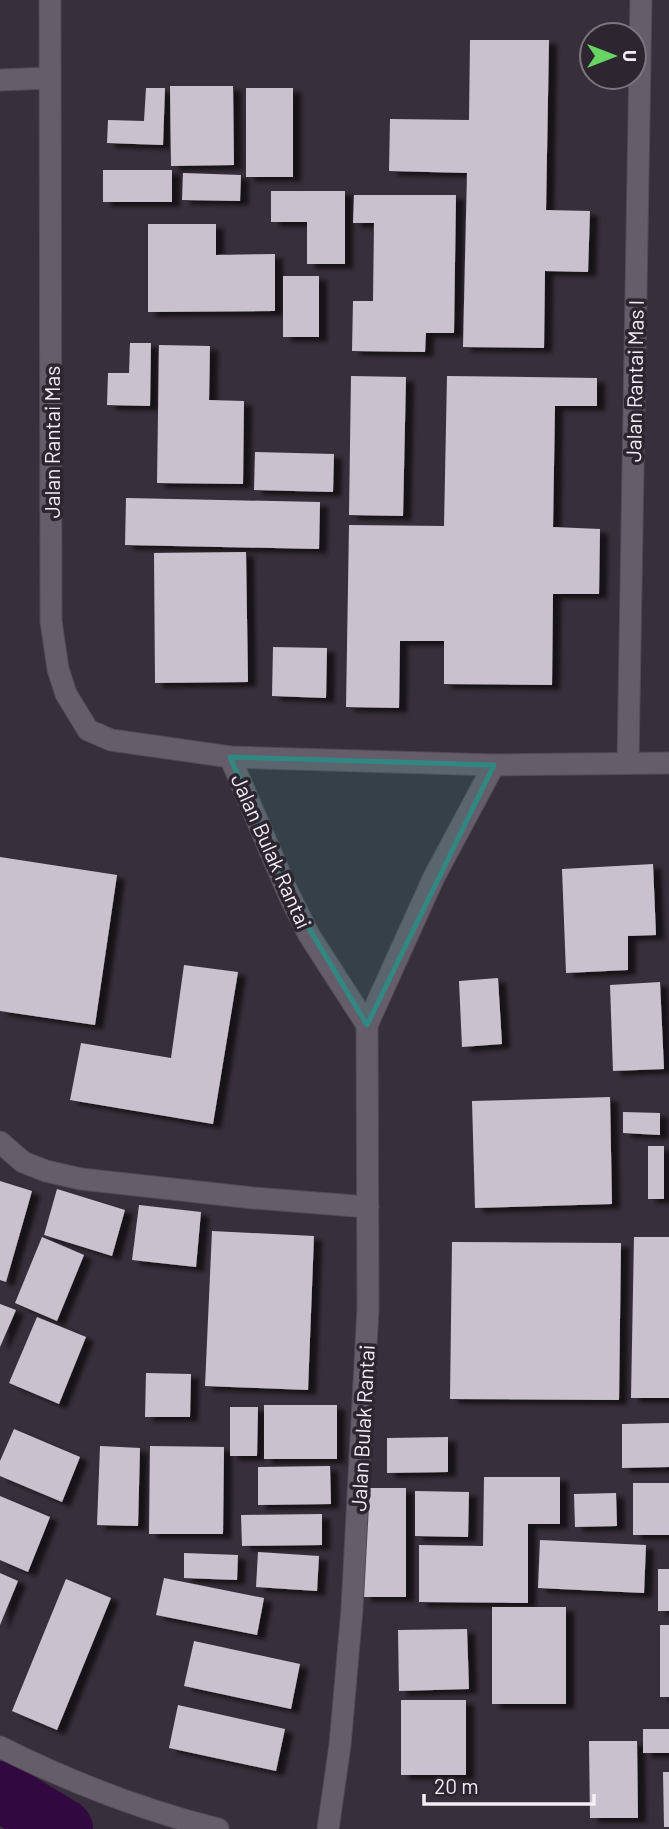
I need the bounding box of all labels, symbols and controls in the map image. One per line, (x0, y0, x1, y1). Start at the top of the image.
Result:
north arrow (578, 21, 648, 91)
text: U (619, 50, 642, 62)
street label: Jalan Rantai Mas I (620, 300, 648, 462)
street label: Jalan Rantai Mas (39, 366, 64, 518)
street label: Jalan Bulak Rantai (227, 770, 317, 932)
street label: Jalan Bulak Rantai (345, 1344, 379, 1512)
scale bar (424, 1762, 594, 1806)
text: 20 m (434, 1773, 479, 1798)

